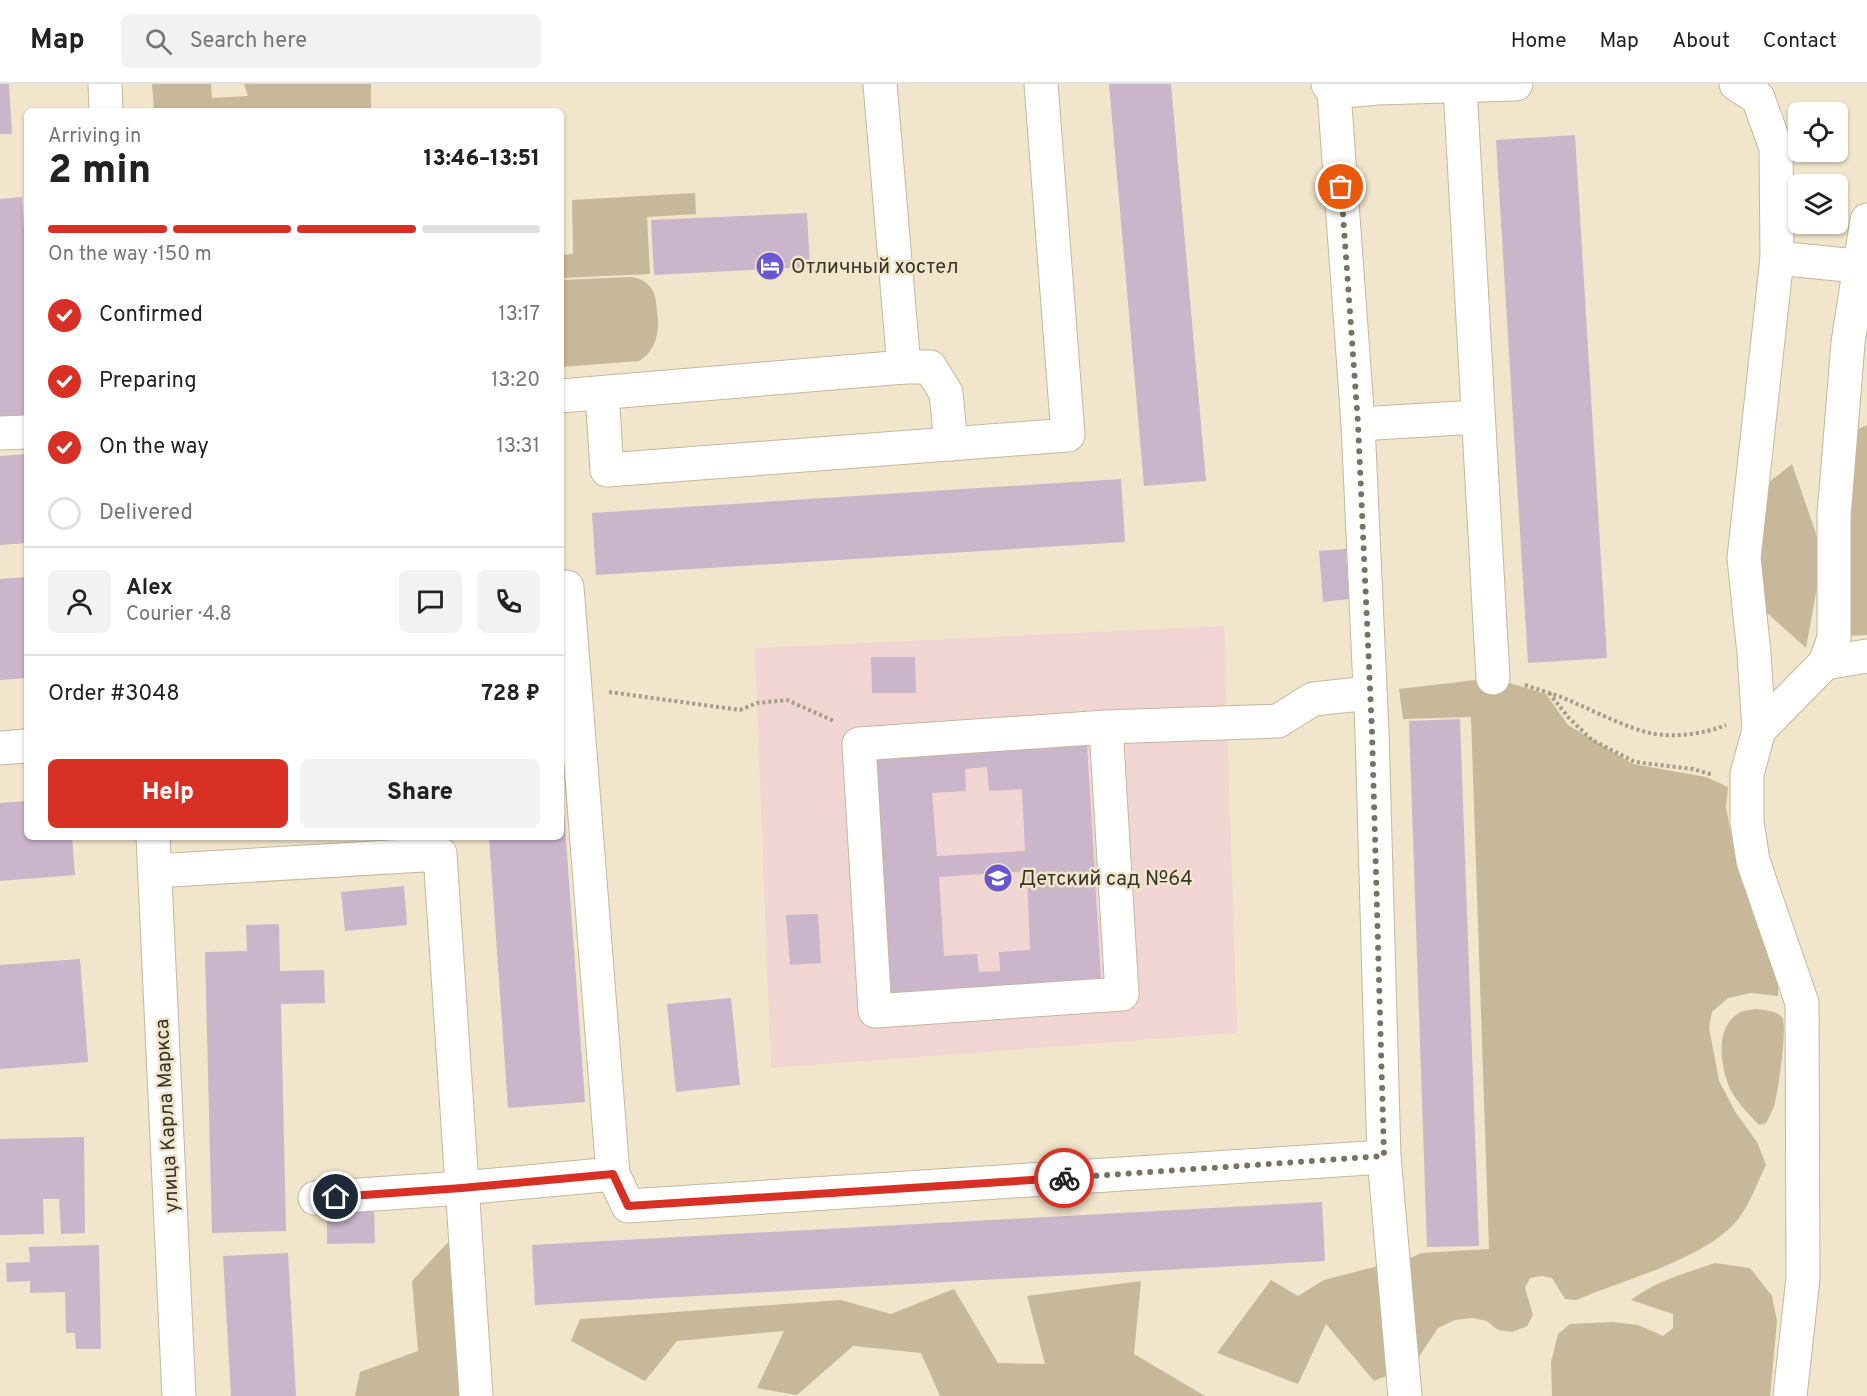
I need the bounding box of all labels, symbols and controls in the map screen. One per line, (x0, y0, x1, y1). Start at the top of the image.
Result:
search box (121, 14, 541, 68)
text: Map (30, 23, 85, 59)
icon: search (142, 25, 175, 58)
text: Search here (190, 28, 307, 55)
text: Home (1511, 28, 1567, 55)
text: Map (1600, 28, 1639, 55)
text: About (1672, 28, 1730, 55)
text: Contact (1763, 28, 1837, 55)
map controls (1788, 102, 1848, 234)
button: locate (1788, 102, 1848, 162)
text: Arriving in (48, 124, 141, 150)
text: 13:46–13:51 (423, 146, 540, 173)
text: 2 min (48, 148, 151, 197)
pin (1315, 161, 1366, 212)
icon: bag (1324, 170, 1357, 203)
button: layers (1788, 174, 1848, 234)
text: On the way · 150 m (48, 242, 212, 268)
hotel icon: Отличный хостел (754, 250, 786, 282)
place label: Отличный хостел (791, 255, 959, 281)
icon: check (48, 299, 81, 332)
text: Confirmed (99, 302, 203, 329)
text: 13:17 (498, 302, 540, 328)
icon: check (48, 365, 81, 398)
text: Preparing (99, 368, 197, 395)
text: 13:20 (491, 368, 540, 394)
icon: check (48, 431, 81, 464)
text: On the way (99, 434, 209, 461)
text: 13:31 (497, 434, 540, 460)
text: Delivered (99, 500, 193, 527)
button: person (48, 570, 111, 633)
button: chat (399, 570, 462, 633)
button: phone (477, 570, 540, 633)
text: Alex (126, 575, 173, 602)
text: Courier · 4.8 (126, 602, 232, 628)
text: Order #3048 (48, 681, 180, 708)
text: 728 ₽ (481, 681, 540, 708)
button: Help (48, 759, 288, 828)
button: Share (300, 759, 540, 828)
school or university icon: Детский сад №64 (982, 862, 1014, 894)
place label: Детский сад №64 (1019, 867, 1193, 893)
street label: улица Карла Маркса (150, 1018, 186, 1214)
courier (1034, 1148, 1094, 1208)
icon: bike (1048, 1162, 1081, 1195)
pin (310, 1171, 361, 1222)
icon: home (319, 1180, 352, 1213)

